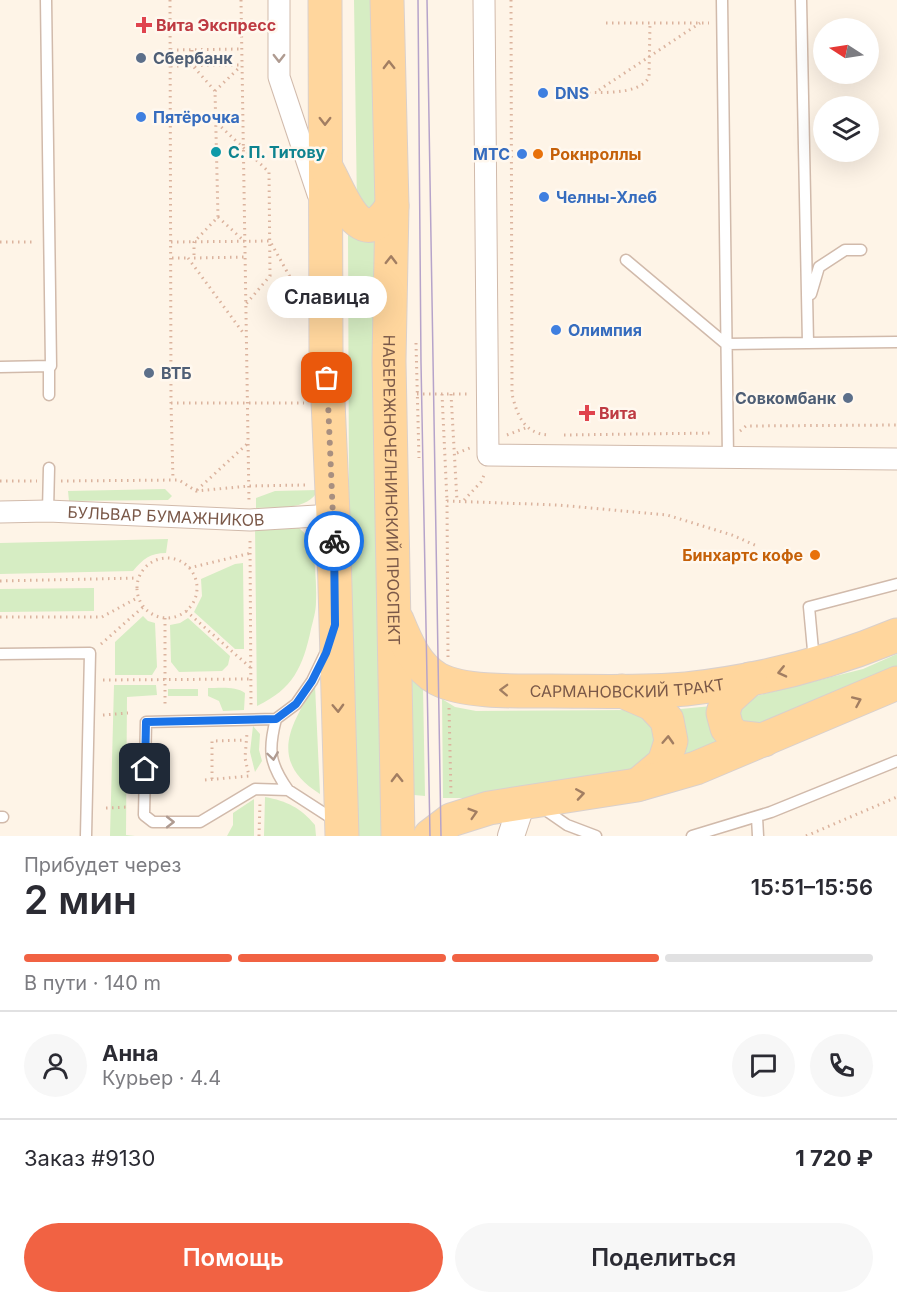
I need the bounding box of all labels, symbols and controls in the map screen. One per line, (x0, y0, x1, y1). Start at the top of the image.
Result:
place label: Вита Экспресс (156, 15, 276, 35)
marker: Вита Экспресс (137, 18, 151, 32)
north arrow (813, 18, 879, 84)
map controls (813, 18, 879, 162)
place label: Сбербанк (153, 48, 233, 68)
marker: Сбербанк (134, 51, 148, 65)
one-way arrow (273, 54, 285, 63)
one-way arrow (382, 61, 395, 70)
place label: DNS (555, 83, 589, 103)
marker: DNS (536, 86, 550, 100)
button: layers (813, 96, 879, 162)
place label: Пятёрочка (153, 107, 240, 127)
marker: Пятёрочка (134, 110, 148, 124)
one-way arrow (319, 117, 331, 126)
place label: С. П. Титову (228, 142, 326, 162)
place label: МТС (473, 144, 510, 164)
place label: Рокнроллы (550, 144, 641, 164)
marker: С. П. Титову (209, 145, 223, 159)
marker: МТС (515, 147, 529, 161)
marker: Рокнроллы (531, 147, 545, 161)
place label: Челны-Хлеб (556, 187, 657, 207)
marker: Челны-Хлеб (537, 190, 551, 204)
one-way arrow (385, 256, 397, 265)
callout: Славица (267, 276, 387, 318)
text: Славица (284, 285, 370, 309)
place label: Олимпия (568, 320, 642, 340)
marker: Олимпия (549, 323, 563, 337)
street label: НАБЕРЕЖНОЧЕЛНИНСКИЙ ПРОСПЕКТ (379, 334, 404, 645)
pin (301, 352, 352, 403)
icon: bag (310, 361, 343, 394)
place label: ВТБ (161, 363, 192, 383)
marker: ВТБ (142, 366, 156, 380)
place label: Совкомбанк (735, 388, 837, 408)
marker: Совкомбанк (841, 391, 855, 405)
place label: Вита (599, 403, 637, 423)
marker: Вита (580, 406, 594, 420)
street label: БУЛЬВАР БУМАЖНИКОВ (67, 502, 265, 530)
courier (304, 511, 364, 571)
icon: bike (318, 525, 351, 558)
place label: Бинхартс кофе (682, 545, 803, 565)
marker: Бинхартс кофе (808, 548, 822, 562)
one-way arrow (777, 665, 787, 678)
street label: САРМАНОВСКИЙ ТРАКТ (530, 674, 726, 702)
one-way arrow (500, 684, 509, 697)
one-way arrow (850, 697, 861, 709)
one-way arrow (331, 703, 344, 712)
one-way arrow (662, 735, 675, 744)
pin (119, 743, 170, 794)
one-way arrow (266, 751, 278, 761)
icon: home (128, 752, 161, 785)
one-way arrow (391, 773, 403, 782)
one-way arrow (575, 788, 585, 801)
one-way arrow (467, 808, 478, 820)
one-way arrow (166, 816, 175, 828)
text: Прибудет через (24, 853, 181, 877)
text: 15:51–15:56 (751, 874, 873, 900)
text: 2 мин (24, 876, 137, 923)
text: В пути · 140 m (24, 971, 161, 995)
button: person (24, 1034, 87, 1097)
button: chat (732, 1034, 795, 1097)
button: phone (810, 1034, 873, 1097)
text: Анна (102, 1040, 159, 1066)
text: Курьер · 4.4 (102, 1066, 221, 1090)
text: Заказ #9130 (24, 1145, 155, 1171)
text: 1 720 ₽ (795, 1145, 873, 1171)
button: Помощь (24, 1223, 443, 1292)
button: Поделиться (455, 1223, 873, 1292)

